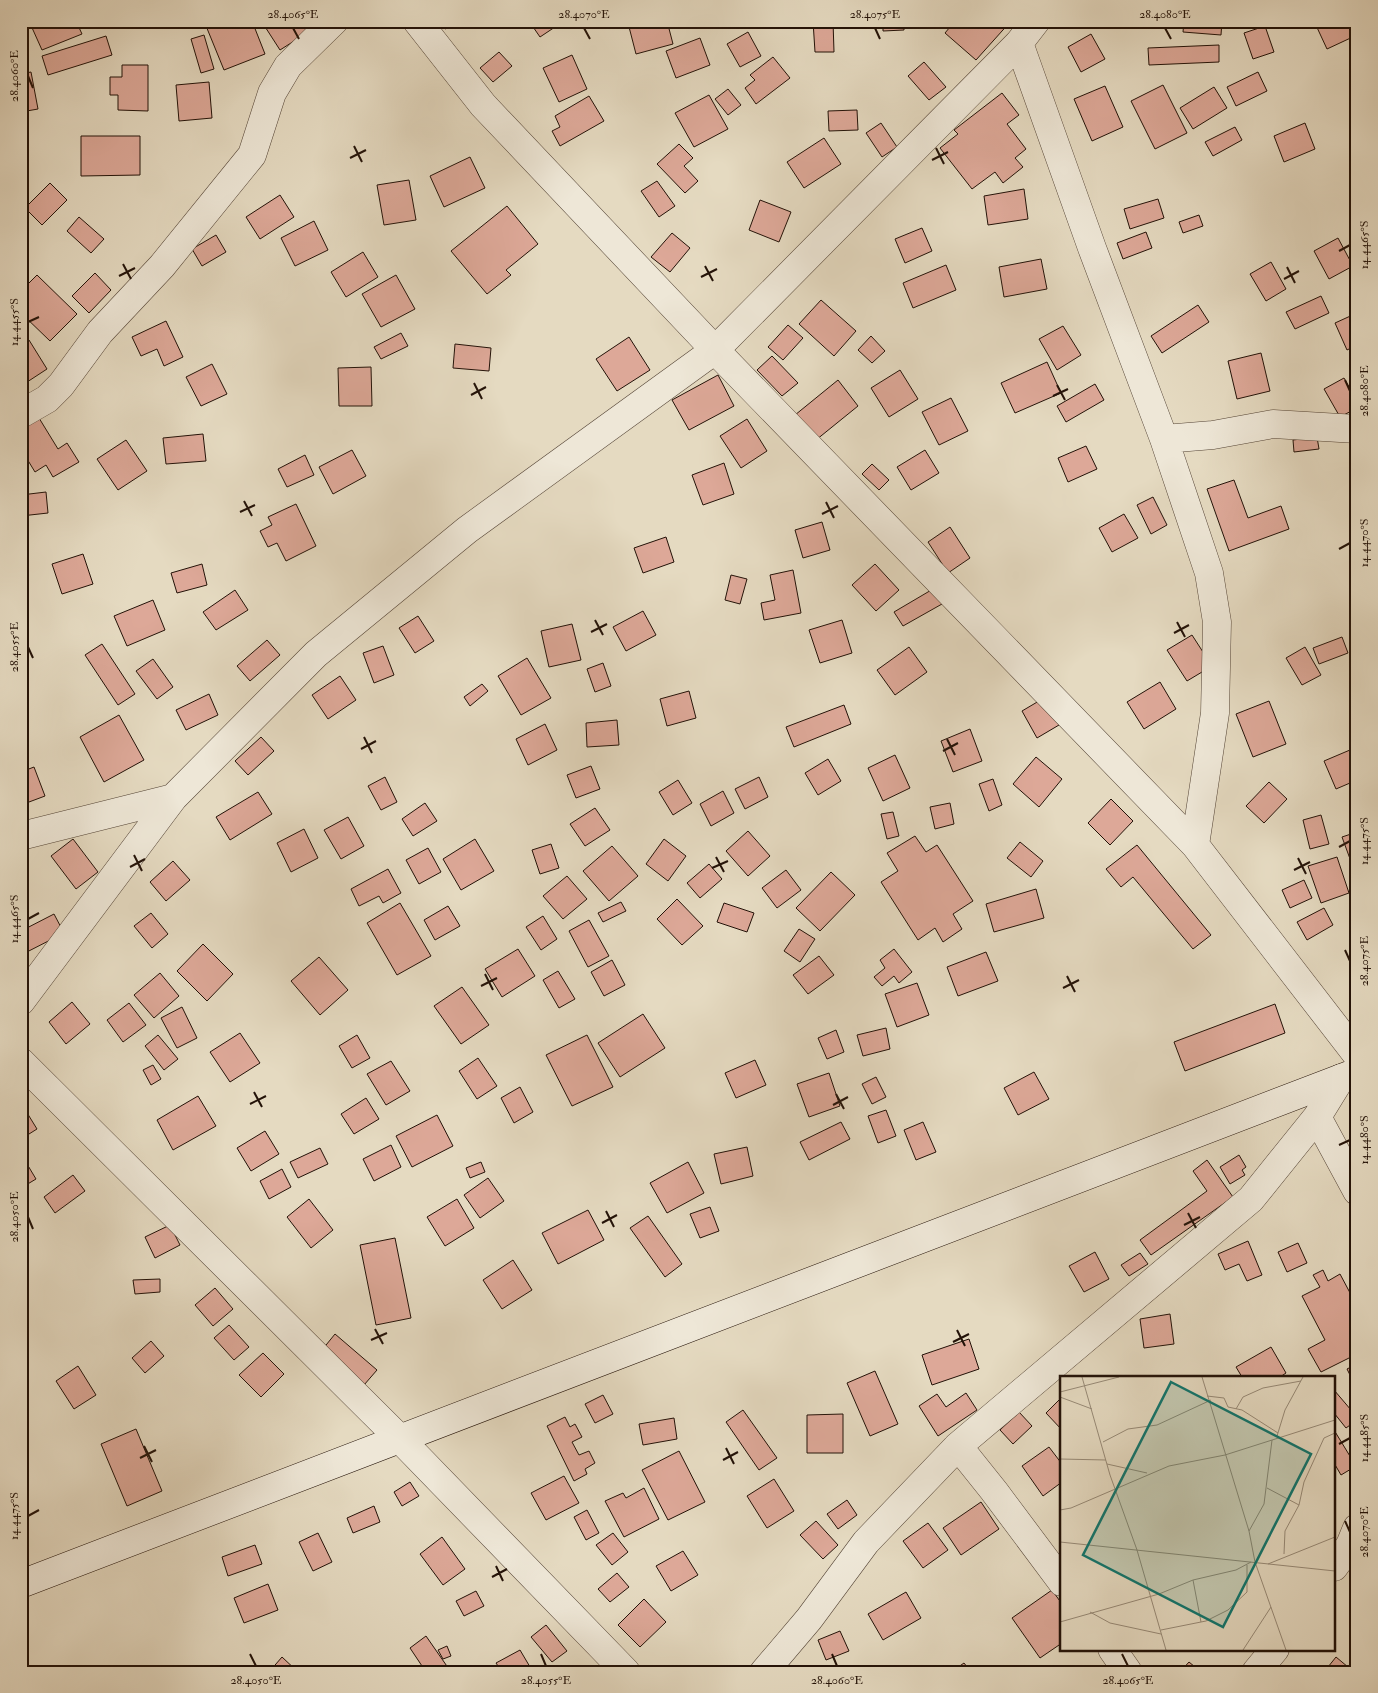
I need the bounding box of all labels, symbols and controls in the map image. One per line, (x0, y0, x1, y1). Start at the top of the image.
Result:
text: 28.4065°E (267, 7, 319, 22)
text: 28.4070°E (558, 7, 610, 22)
text: 28.4075°E (850, 7, 901, 22)
text: 28.4080°E (1139, 7, 1191, 22)
text: 28.4060°E (7, 50, 22, 102)
text: 14.4465°S (1357, 221, 1372, 269)
text: 14.4455°S (7, 298, 22, 346)
text: 28.4080°E (1357, 365, 1372, 417)
text: 14.4470°S (1357, 519, 1372, 567)
text: 28.4055°E (7, 622, 22, 672)
text: 14.4475°S (1357, 817, 1372, 865)
text: 14.4465°S (7, 895, 22, 943)
text: 28.4075°E (1357, 935, 1372, 986)
text: 14.4480°S (1357, 1115, 1372, 1165)
text: 28.4050°E (7, 1191, 22, 1243)
inset map (1060, 1376, 1336, 1650)
text: 14.4485°S (1357, 1414, 1372, 1462)
text: 14.4475°S (7, 1492, 22, 1540)
text: 28.4070°E (1357, 1506, 1372, 1558)
text: 28.4050°E (230, 1673, 282, 1688)
text: 28.4055°E (521, 1673, 571, 1688)
text: 28.4060°E (811, 1673, 863, 1688)
text: 28.4065°E (1102, 1673, 1154, 1688)

